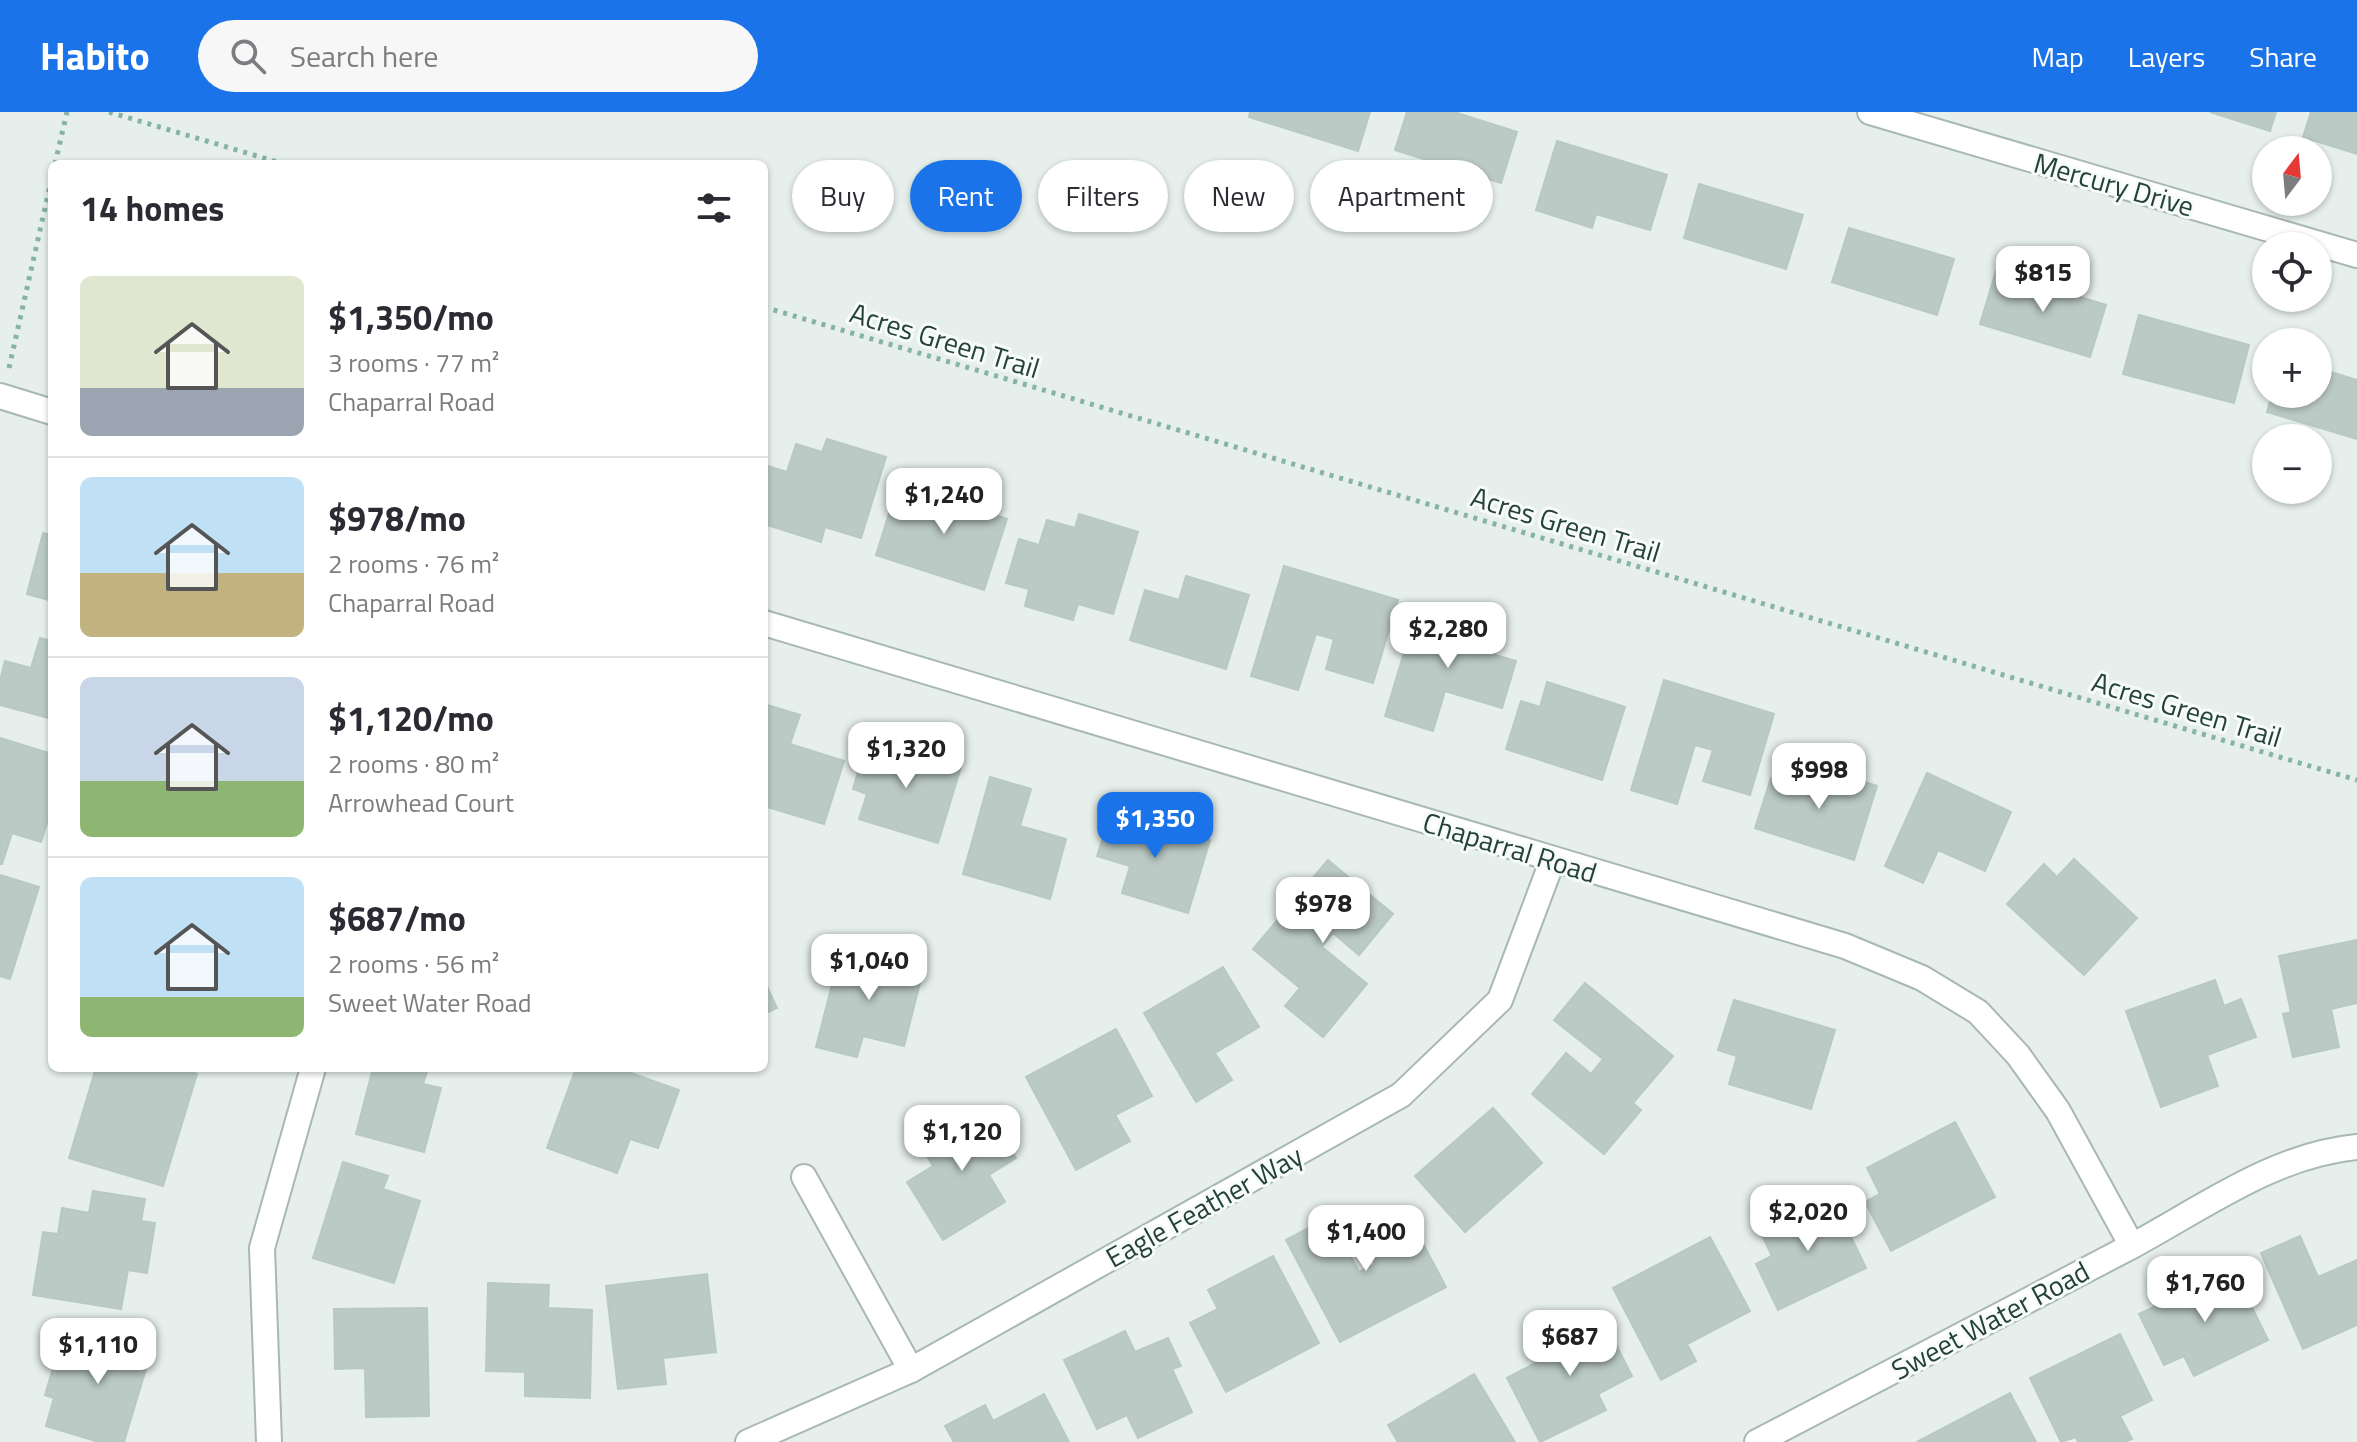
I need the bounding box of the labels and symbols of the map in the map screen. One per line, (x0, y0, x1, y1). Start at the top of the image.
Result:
north arrow (2252, 136, 2332, 216)
street label: Mercury Drive (2029, 141, 2199, 227)
pin: $815 (1996, 246, 2090, 314)
street label: Acres Green Trail (845, 291, 1045, 389)
pin: $1,240 (879, 468, 1009, 536)
street label: Acres Green Trail (1466, 475, 1666, 573)
pin: $2,280 (1383, 602, 1513, 670)
street label: Acres Green Trail (2087, 660, 2287, 758)
pin: $1,320 (841, 722, 971, 790)
pin: $998 (1772, 743, 1866, 811)
pin: $1,350 (1090, 792, 1220, 860)
street label: Chaparral Road (1418, 800, 1602, 894)
pin: $978 (1276, 877, 1370, 945)
pin: $1,040 (804, 934, 934, 1002)
pin: $1,120 (897, 1105, 1027, 1173)
street label: Eagle Feather Way (1097, 1134, 1311, 1278)
pin: $2,020 (1743, 1185, 1873, 1253)
pin: $1,400 (1301, 1205, 1431, 1273)
street label: Sweet Water Road (1883, 1250, 2097, 1390)
pin: $1,760 (2140, 1256, 2270, 1324)
pin: $687 (1523, 1310, 1617, 1378)
pin: $1,110 (33, 1318, 163, 1386)

